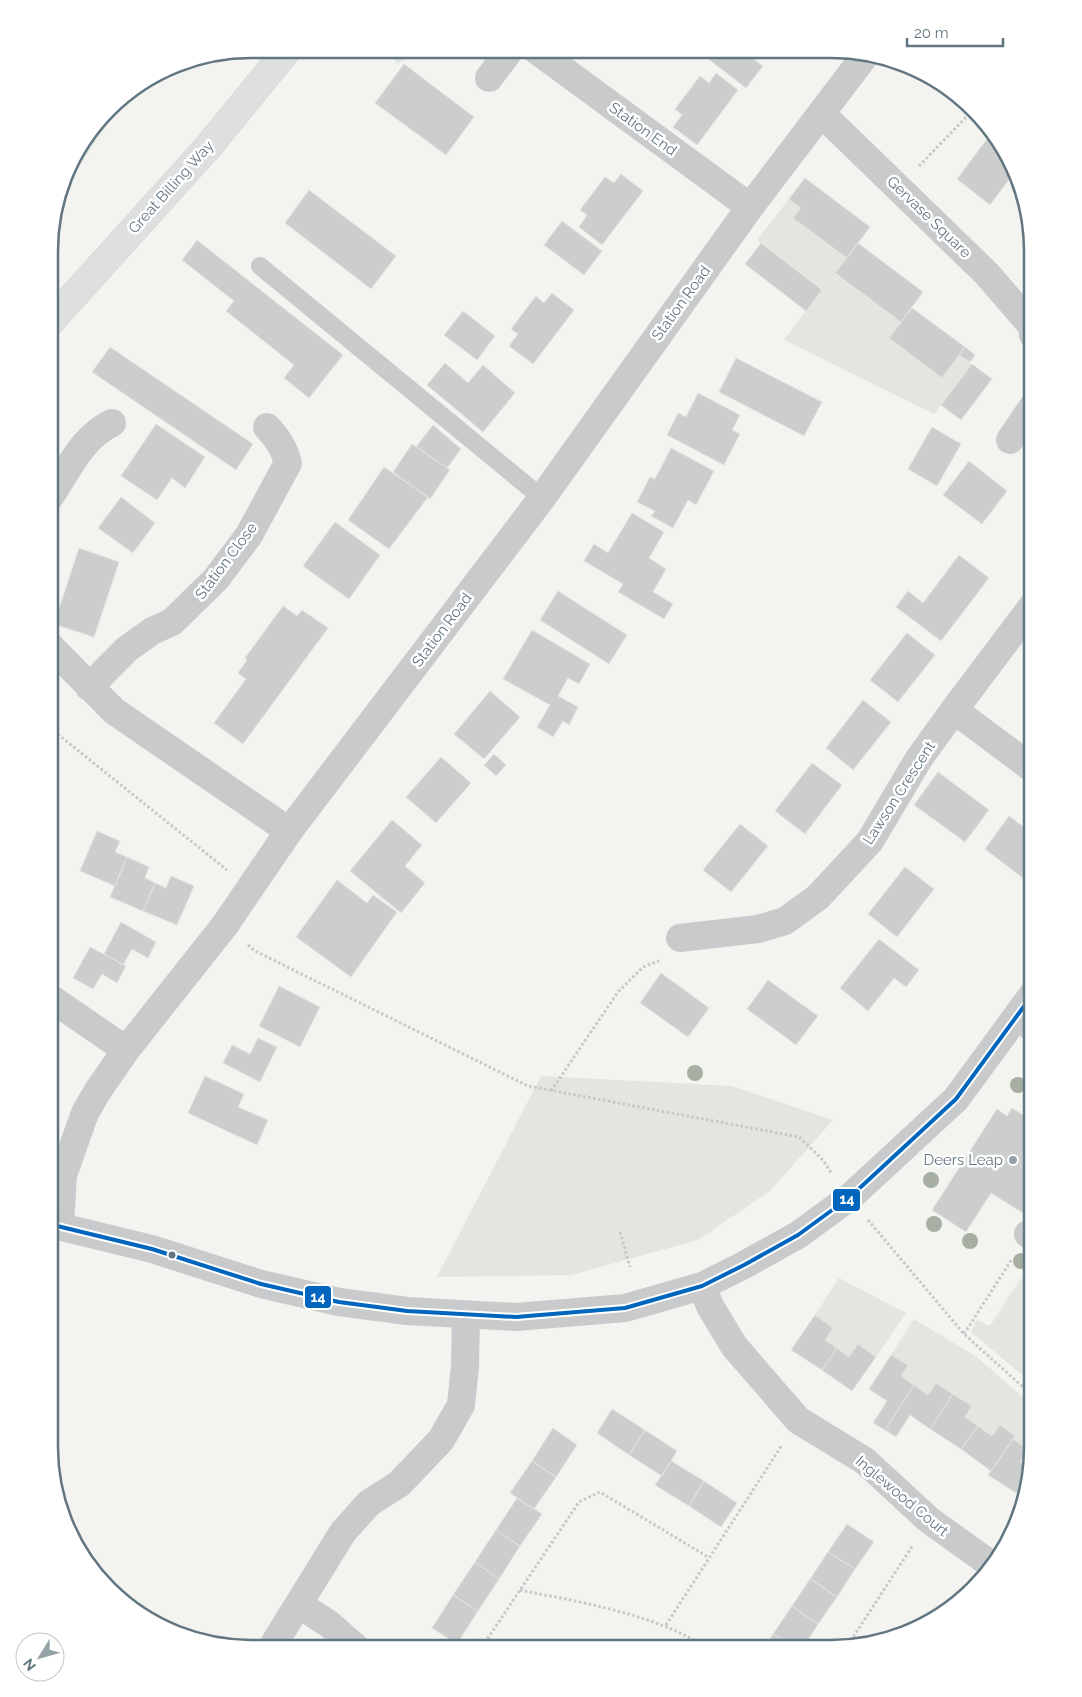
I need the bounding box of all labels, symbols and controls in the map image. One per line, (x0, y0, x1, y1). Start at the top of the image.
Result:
scale bar (907, 15, 1003, 47)
text: 20 m (914, 24, 949, 42)
street label: Station End (606, 98, 680, 160)
street label: Great Billing Way (125, 137, 217, 237)
street label: Gervase Square (883, 172, 975, 262)
street label: Station Road (648, 262, 714, 344)
street label: Station Close (191, 519, 261, 603)
street label: Station Road (408, 589, 476, 671)
street label: Lawson Crescent (859, 738, 939, 848)
place label: Deers Leap (924, 1151, 1003, 1169)
marker: Deers Leap (1007, 1154, 1019, 1166)
line badge: 14 (832, 1188, 861, 1212)
text: 14 (840, 1191, 854, 1207)
unlabelled marker (167, 1250, 177, 1260)
line badge: 14 (304, 1285, 332, 1309)
text: 14 (311, 1289, 325, 1305)
street label: Inglewood Court (852, 1452, 952, 1540)
north arrow (15, 1632, 65, 1682)
text: N (20, 1656, 39, 1674)

